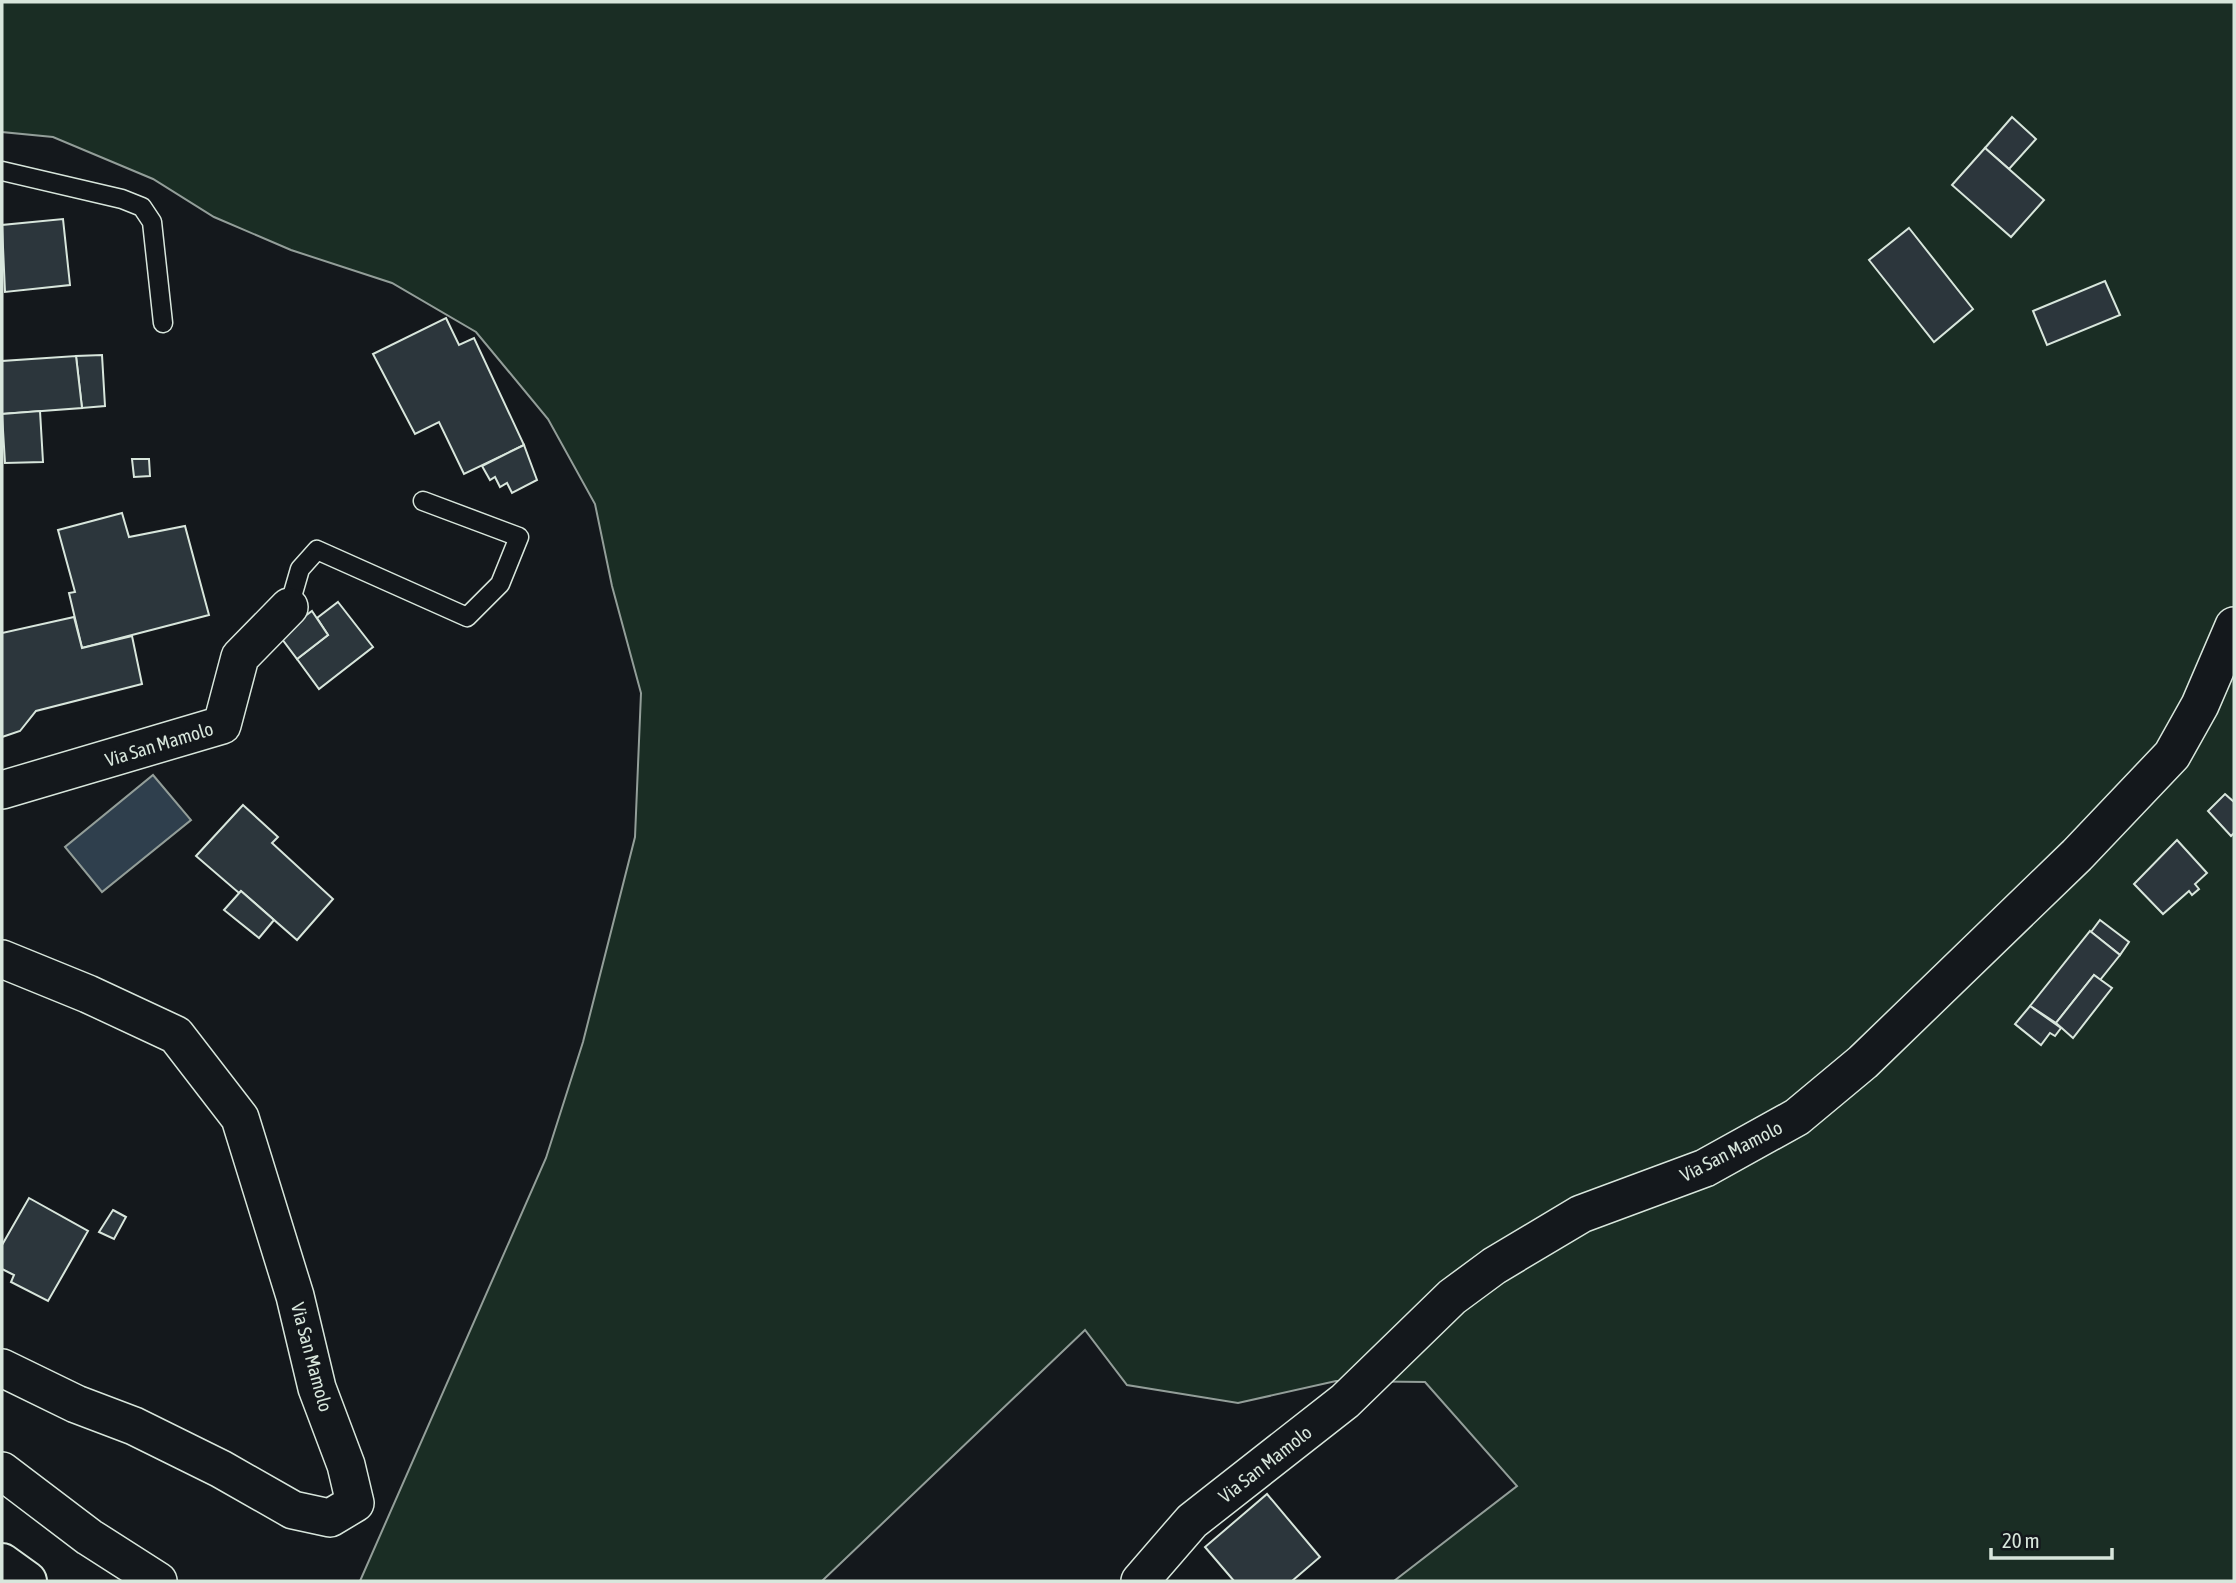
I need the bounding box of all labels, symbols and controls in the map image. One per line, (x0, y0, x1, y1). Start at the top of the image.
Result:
street label: Via San Mamolo (102, 717, 216, 771)
street label: Via San Mamolo (1676, 1116, 1786, 1186)
street label: Via San Mamolo (287, 1300, 337, 1414)
street label: Via San Mamolo (1214, 1421, 1316, 1507)
scale bar (1991, 1516, 2112, 1560)
text: 20 m (2002, 1528, 2040, 1552)

